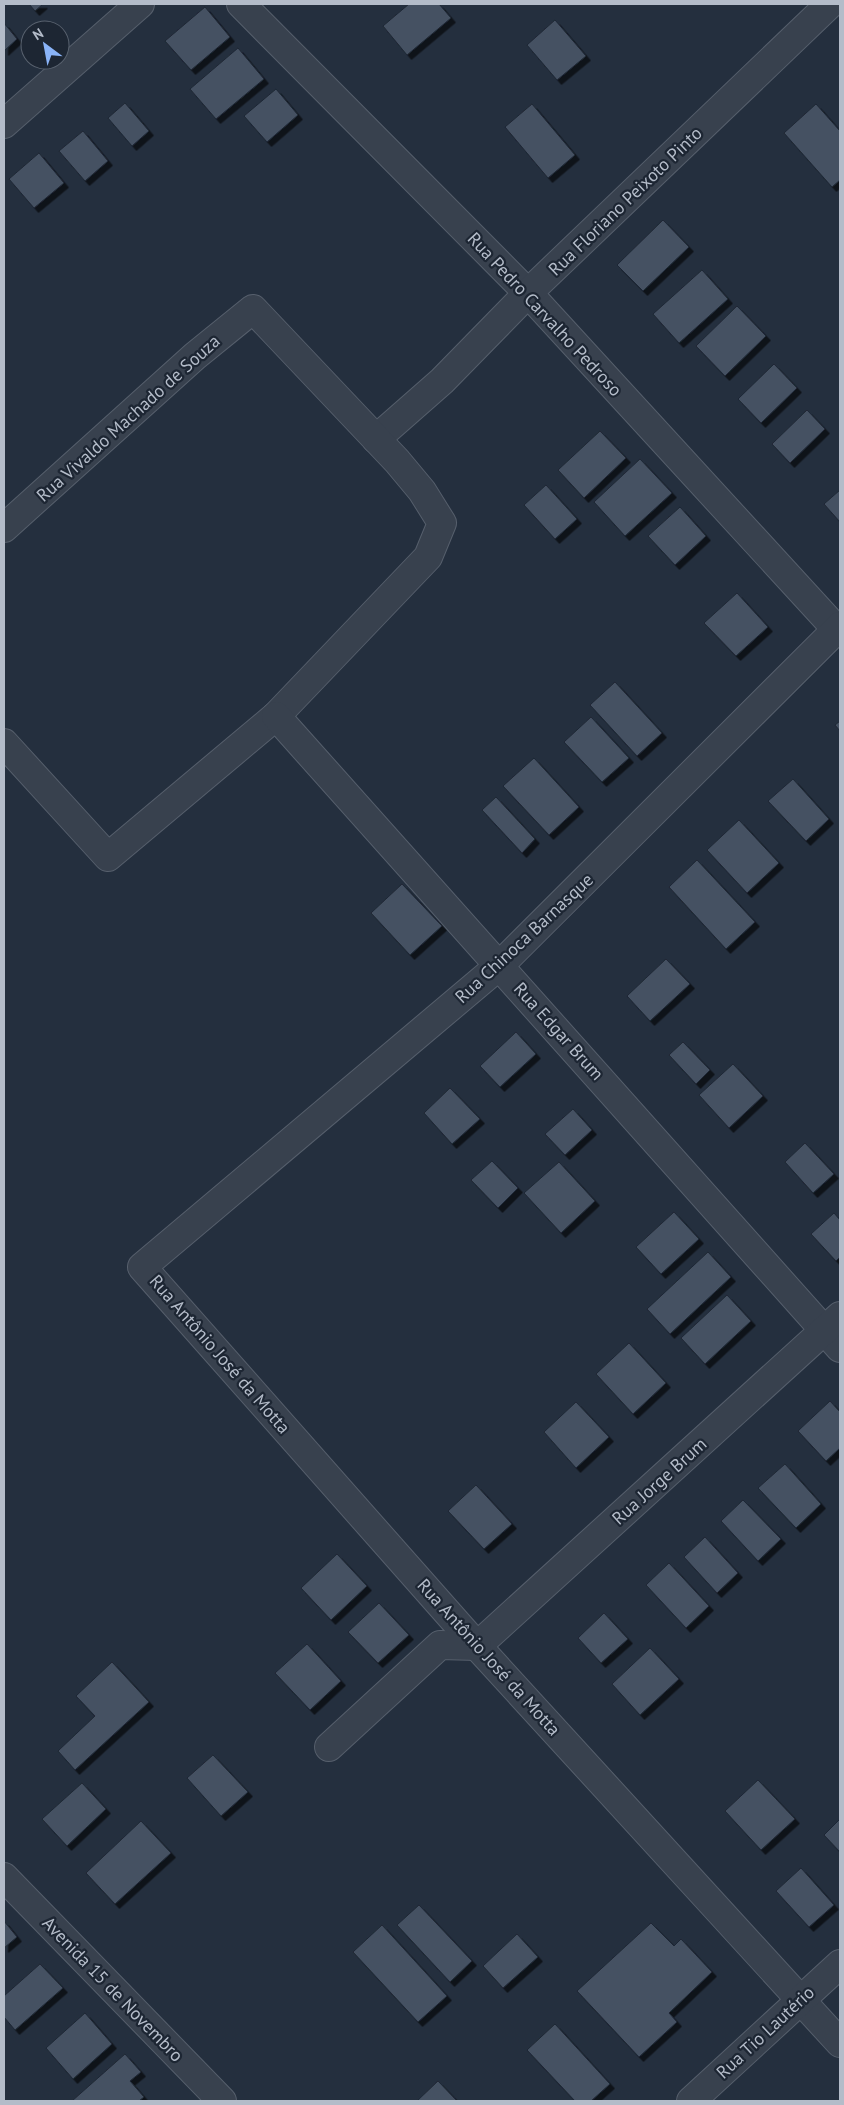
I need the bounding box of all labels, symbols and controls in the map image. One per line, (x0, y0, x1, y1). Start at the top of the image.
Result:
north arrow (20, 20, 70, 70)
text: N (29, 24, 47, 44)
street label: Rua Floriano Peixoto Pinto (543, 122, 707, 280)
street label: Rua Pedro Carvalho Pedroso (463, 227, 627, 401)
street label: Rua Vivaldo Machado de Souza (31, 329, 225, 507)
street label: Rua Chinoca Barnasque (450, 868, 598, 1008)
street label: Rua Edgar Brum (509, 977, 609, 1085)
street label: Rua Antônio José da Motta (145, 1270, 295, 1438)
street label: Rua Jorge Brum (607, 1432, 711, 1530)
street label: Rua Antônio José da Motta (412, 1574, 566, 1740)
street label: Avenida 15 de Novembro (38, 1912, 188, 2066)
street label: Rua Tio Lautério (711, 1981, 819, 2083)

